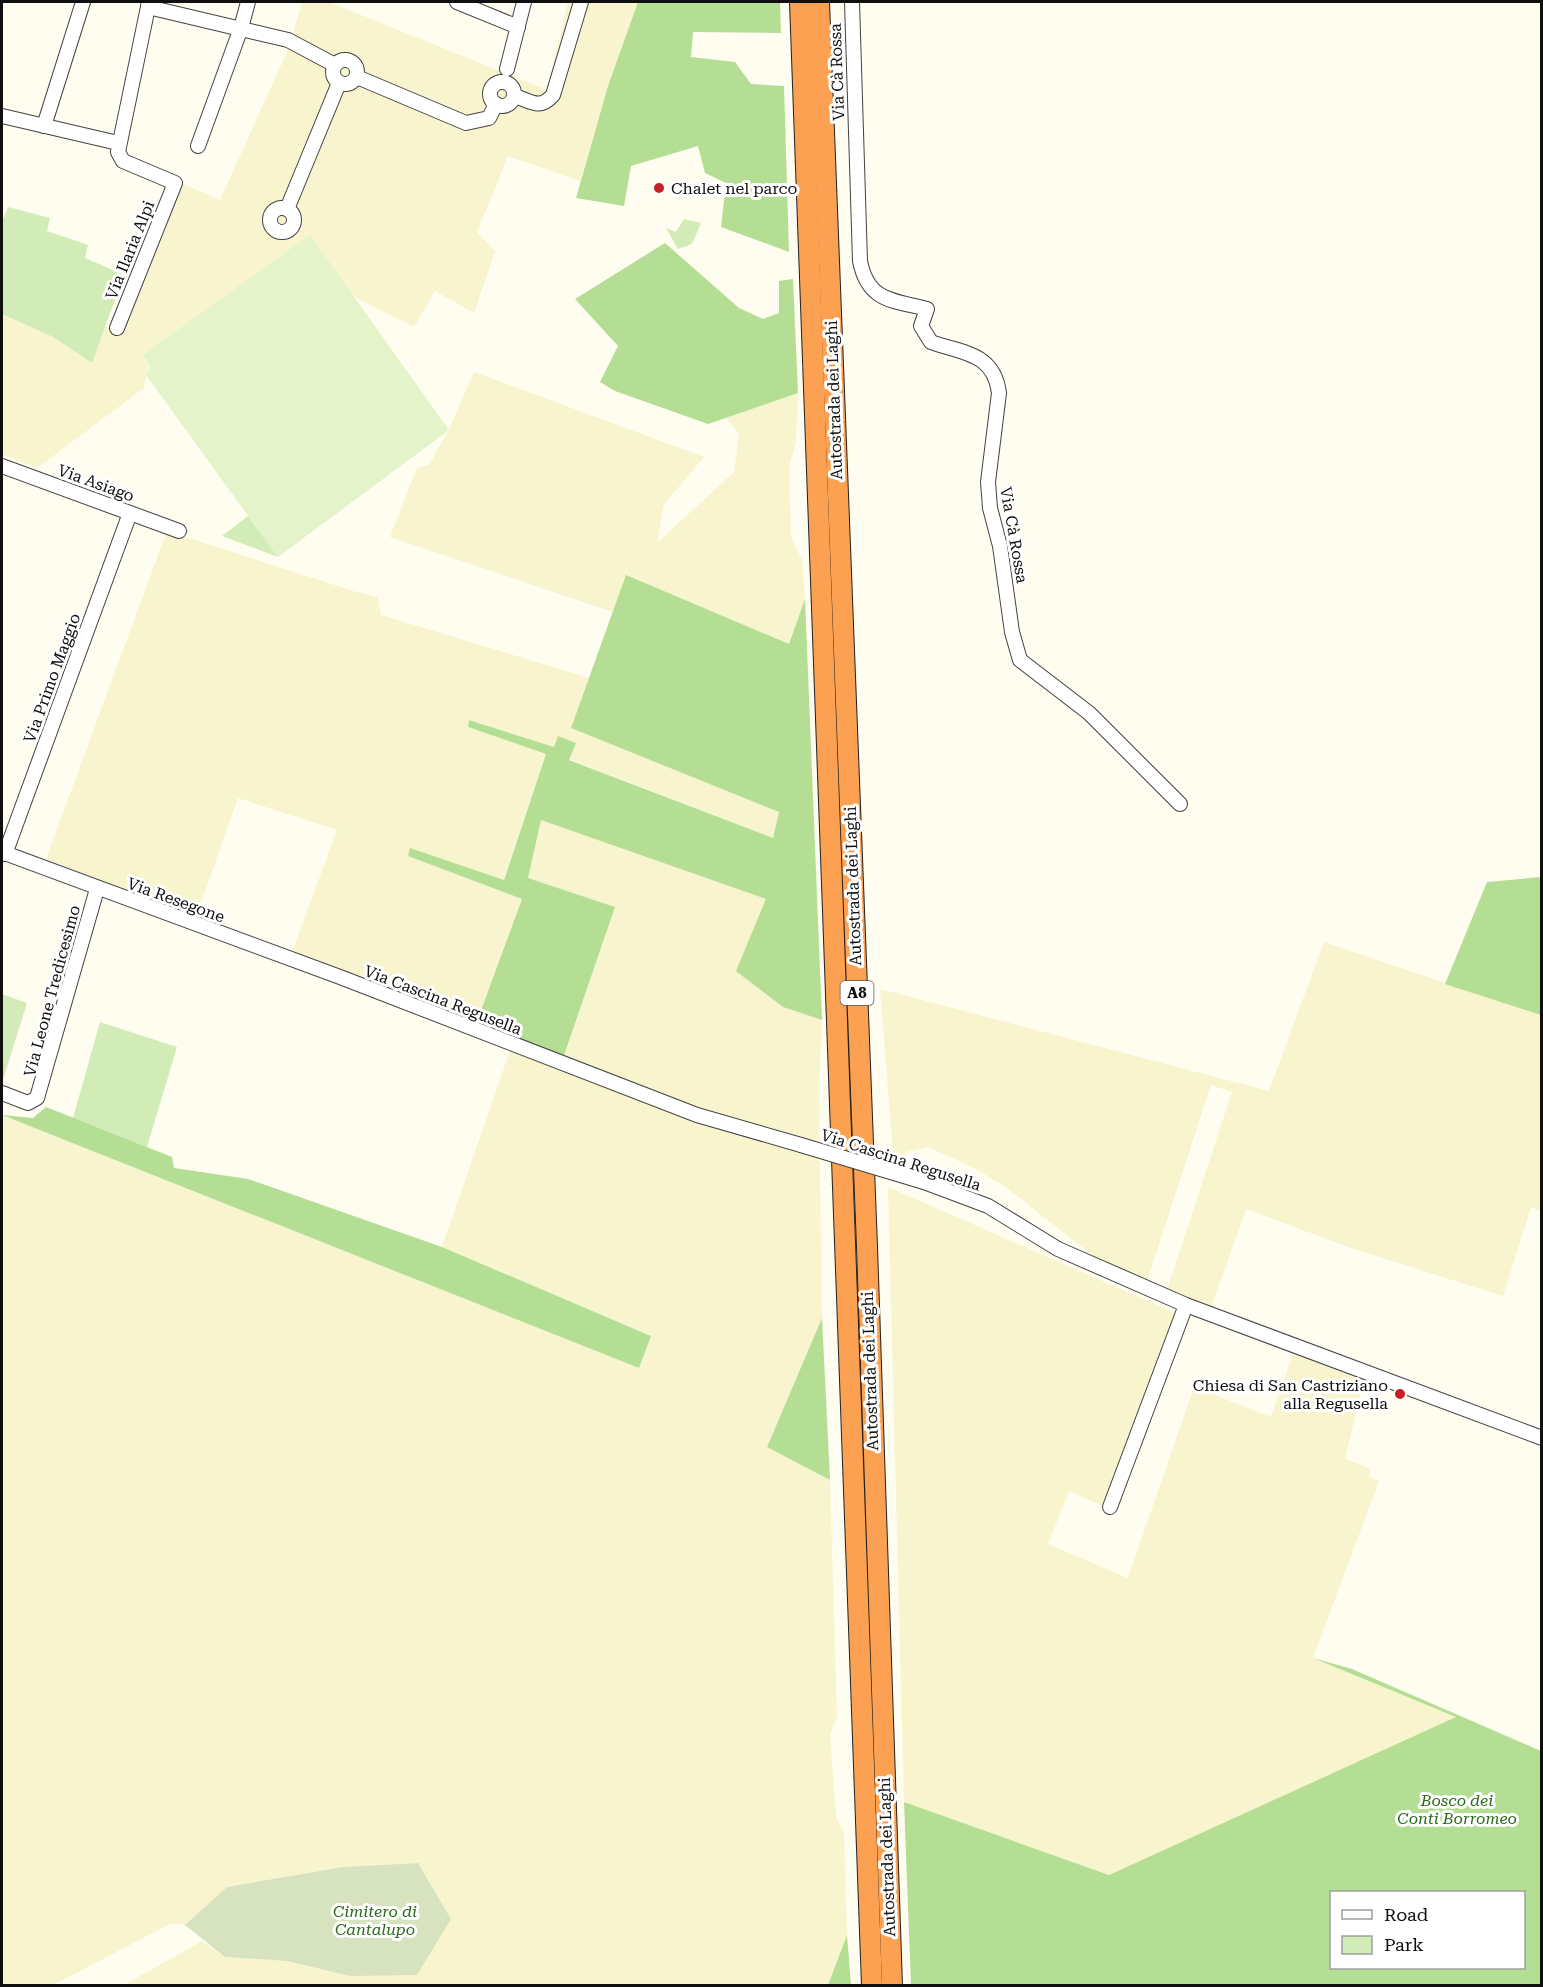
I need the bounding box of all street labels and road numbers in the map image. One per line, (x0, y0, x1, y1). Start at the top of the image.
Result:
street label: Via Cà Rossa (826, 23, 848, 121)
street label: Via Ilaria Alpi (102, 198, 158, 302)
street label: Autostrada dei Laghi (822, 320, 846, 480)
street label: Via Asiago (55, 460, 137, 506)
street label: Via Cà Rossa (996, 485, 1032, 585)
street label: Via Primo Maggio (20, 610, 84, 745)
street label: Autostrada dei Laghi (841, 806, 865, 966)
street label: Via Resegone (125, 874, 228, 927)
street label: Via Leone Tredicesimo (20, 903, 84, 1079)
street label: Via Cascina Regusella (362, 961, 525, 1039)
road number: A8 (840, 981, 874, 1005)
street label: Via Cascina Regusella (819, 1125, 984, 1195)
street label: Autostrada dei Laghi (858, 1291, 882, 1451)
street label: Autostrada dei Laghi (875, 1777, 899, 1937)

